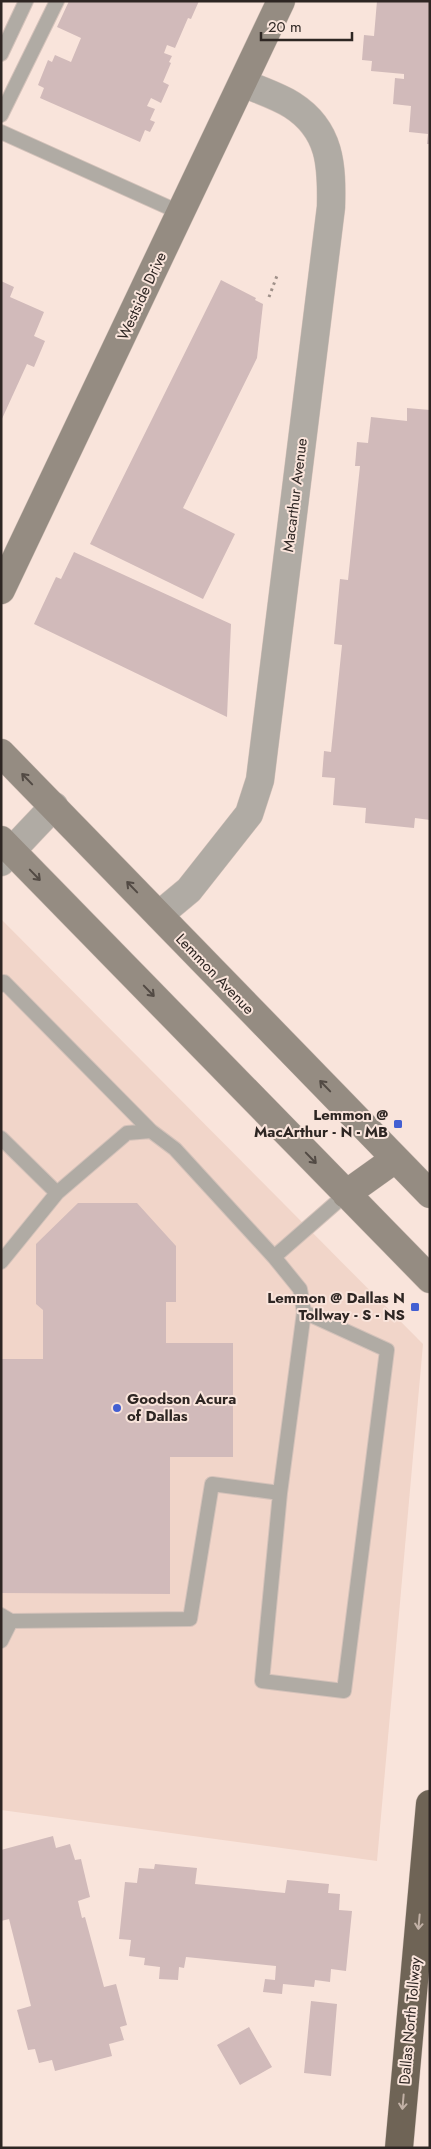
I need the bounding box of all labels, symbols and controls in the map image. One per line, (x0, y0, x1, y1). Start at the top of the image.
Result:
scale bar (261, 10, 352, 42)
text: 20 m (268, 16, 302, 38)
street label: Westside Drive (112, 248, 172, 344)
street label: Macarthur Avenue (277, 437, 313, 553)
one-way arrow (22, 774, 34, 786)
one-way arrow (29, 868, 41, 881)
one-way arrow (125, 881, 138, 893)
street label: Lemmon Avenue (171, 929, 260, 1020)
one-way arrow (143, 985, 155, 997)
one-way arrow (318, 1080, 331, 1092)
place label: Lemmon @ MacArthur - N - MB (254, 1104, 388, 1143)
marker: Lemmon @ MacArthur - N - MB (392, 1118, 404, 1130)
one-way arrow (305, 1151, 317, 1164)
place label: Lemmon @ Dallas N Tollway - S - NS (267, 1287, 405, 1326)
marker: Lemmon @ Dallas N Tollway - S - NS (409, 1301, 421, 1313)
place label: Goodson Acura of Dallas (127, 1388, 236, 1427)
marker: Goodson Acura of Dallas (111, 1402, 123, 1414)
one-way arrow (414, 1914, 424, 1930)
street label: Dallas North Tollway (393, 1956, 427, 2085)
one-way arrow (398, 2093, 408, 2109)

